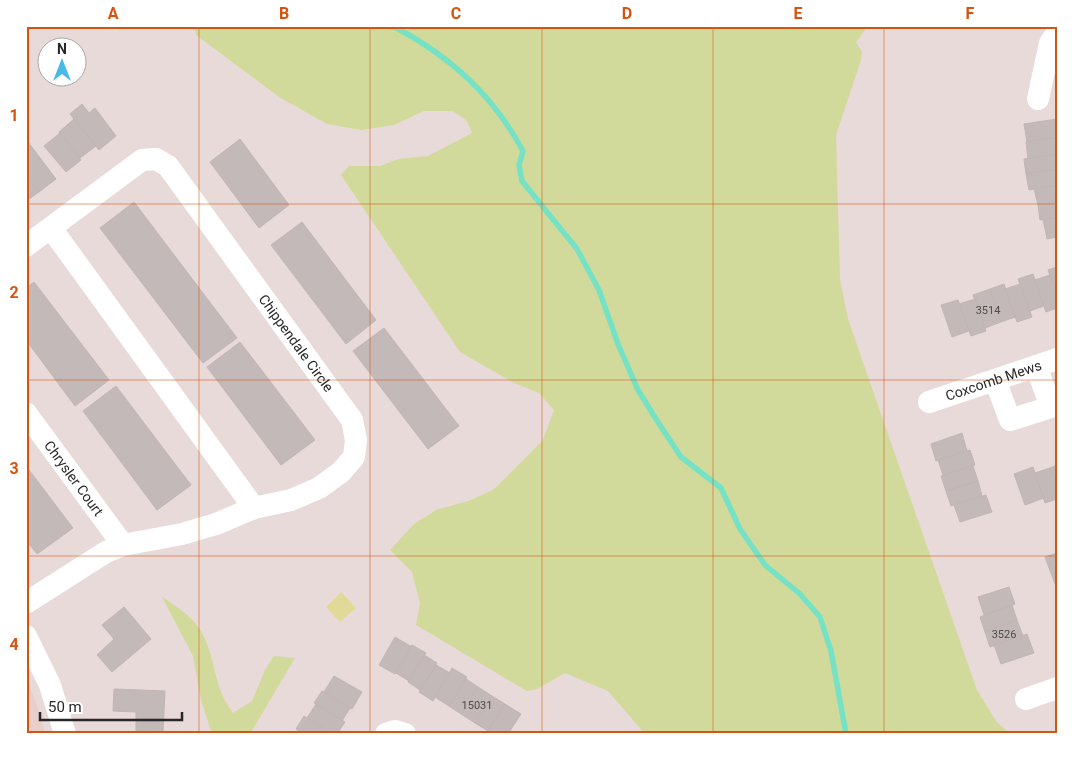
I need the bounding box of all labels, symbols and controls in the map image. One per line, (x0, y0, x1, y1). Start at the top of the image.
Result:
text: A (108, 4, 119, 23)
text: B (279, 4, 289, 23)
text: C (451, 4, 461, 23)
text: D (622, 4, 632, 23)
text: E (794, 4, 803, 23)
text: F (966, 4, 975, 23)
north arrow (38, 38, 88, 88)
text: N (57, 41, 67, 57)
text: 1 (9, 106, 19, 125)
text: 2 (9, 283, 19, 302)
street label: Chippendale Circle (256, 291, 337, 395)
house number: 3514 (976, 304, 1000, 317)
street label: Coxcomb Mews (943, 357, 1043, 404)
street label: Chrysler Court (41, 438, 107, 519)
text: 3 (9, 459, 19, 478)
house number: 3526 (992, 628, 1016, 641)
text: 4 (9, 635, 19, 654)
scale bar (40, 690, 182, 722)
text: 50 m (48, 698, 82, 716)
house number: 15031 (462, 699, 492, 712)

